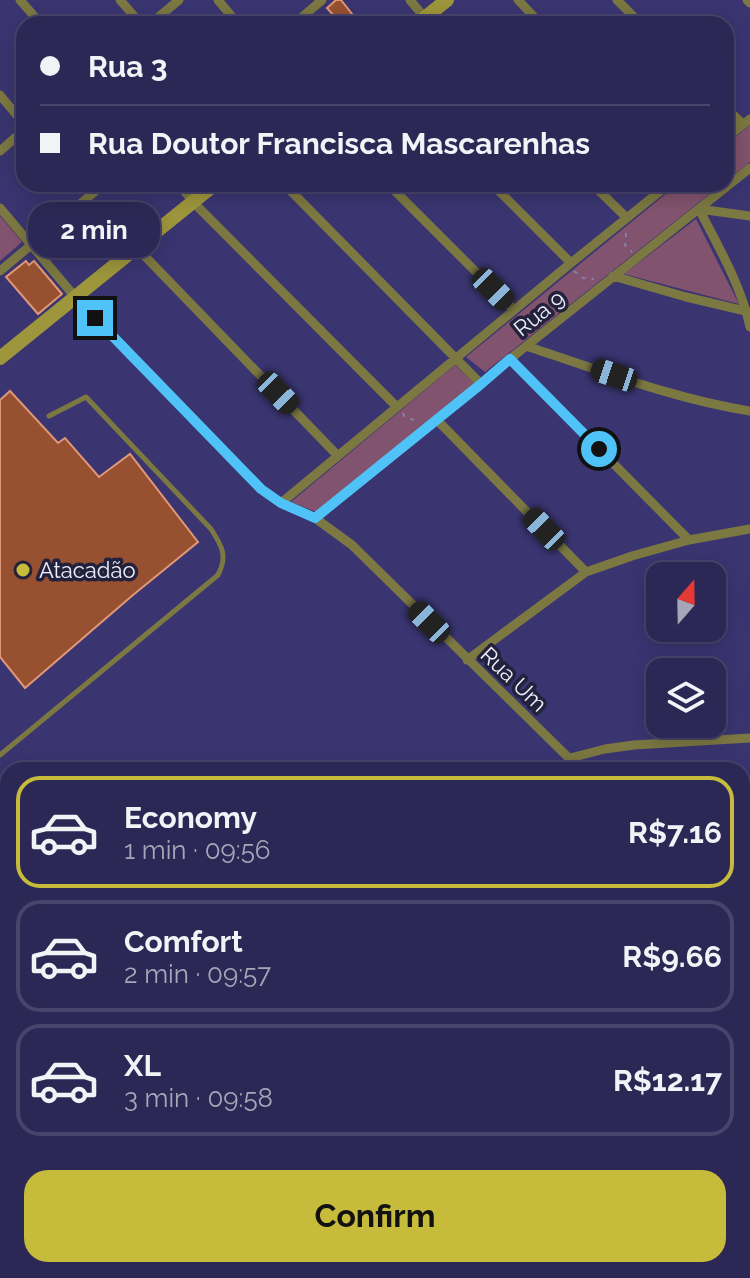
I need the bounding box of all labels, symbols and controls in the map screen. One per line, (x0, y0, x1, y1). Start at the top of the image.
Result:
text: Rua 3 (88, 49, 167, 84)
text: Rua Doutor Francisca Mascarenhas (88, 126, 590, 161)
callout: 2 min (29, 202, 161, 258)
text: 2 min (60, 215, 128, 245)
car (468, 264, 518, 314)
street label: Rua 9 (508, 285, 570, 341)
route end (77, 300, 113, 336)
car (587, 356, 641, 394)
car (253, 367, 303, 419)
route start (581, 431, 617, 467)
car (519, 503, 569, 555)
place label: Atacadão (39, 557, 136, 583)
marker: Atacadão (14, 561, 32, 579)
north arrow (646, 562, 726, 642)
map controls (646, 562, 726, 738)
car (404, 597, 454, 647)
street label: Rua Um (476, 641, 552, 717)
button: layers (646, 658, 726, 738)
icon: car (28, 796, 100, 868)
text: Economy (124, 800, 257, 835)
text: R$7.16 (628, 815, 722, 850)
text: 1 min · 09:56 (124, 835, 271, 865)
icon: car (28, 920, 100, 992)
text: Comfort (124, 924, 243, 959)
text: R$9.66 (622, 939, 722, 974)
text: 2 min · 09:57 (124, 959, 271, 989)
icon: car (28, 1044, 100, 1116)
text: XL (124, 1048, 161, 1083)
text: R$12.17 (613, 1063, 722, 1098)
text: 3 min · 09:58 (124, 1083, 273, 1113)
button: Confirm (24, 1170, 726, 1262)

